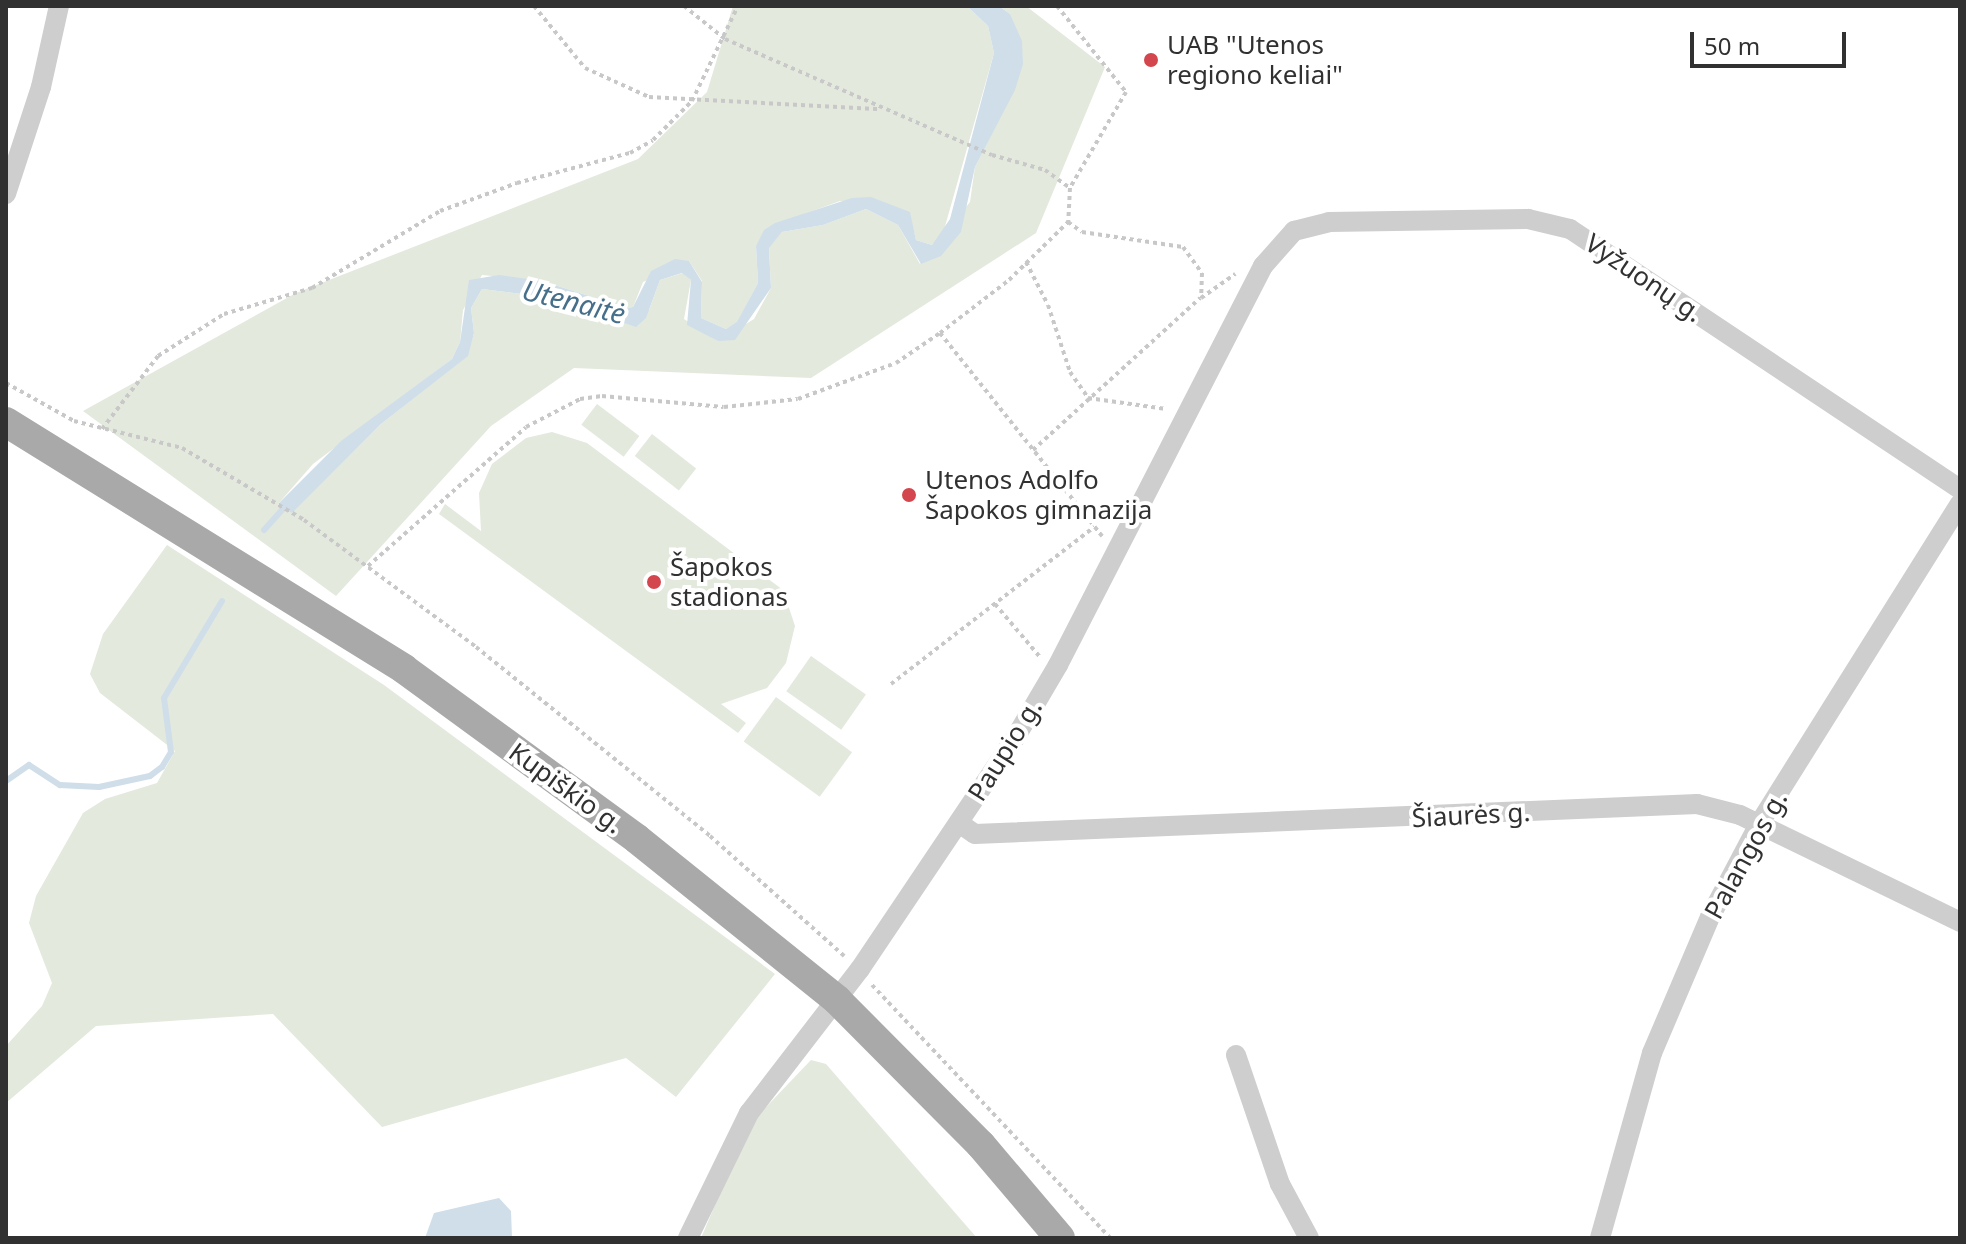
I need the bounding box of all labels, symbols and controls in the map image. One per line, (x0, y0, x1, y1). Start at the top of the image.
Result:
scale bar (1694, 16, 1850, 66)
place label: UAB "Utenos regiono keliai" (1167, 29, 1343, 90)
text: 50 m (1704, 29, 1760, 62)
marker: UAB "Utenos regiono keliai" (1142, 51, 1160, 69)
street label: Vyžuonų g. (1579, 227, 1709, 329)
water label: Utenaitė (519, 272, 629, 330)
place label: Utenos Adolfo Šapokos gimnazija (925, 464, 1152, 526)
marker: Utenos Adolfo Šapokos gimnazija (900, 486, 918, 504)
place label: Šapokos stadionas (670, 551, 788, 612)
marker: Šapokos stadionas (645, 573, 663, 591)
street label: Paupio g. (961, 693, 1049, 807)
street label: Kupiškio g. (503, 736, 629, 840)
street label: Palangos g. (1698, 786, 1794, 924)
street label: Šiaurės g. (1411, 796, 1531, 834)

